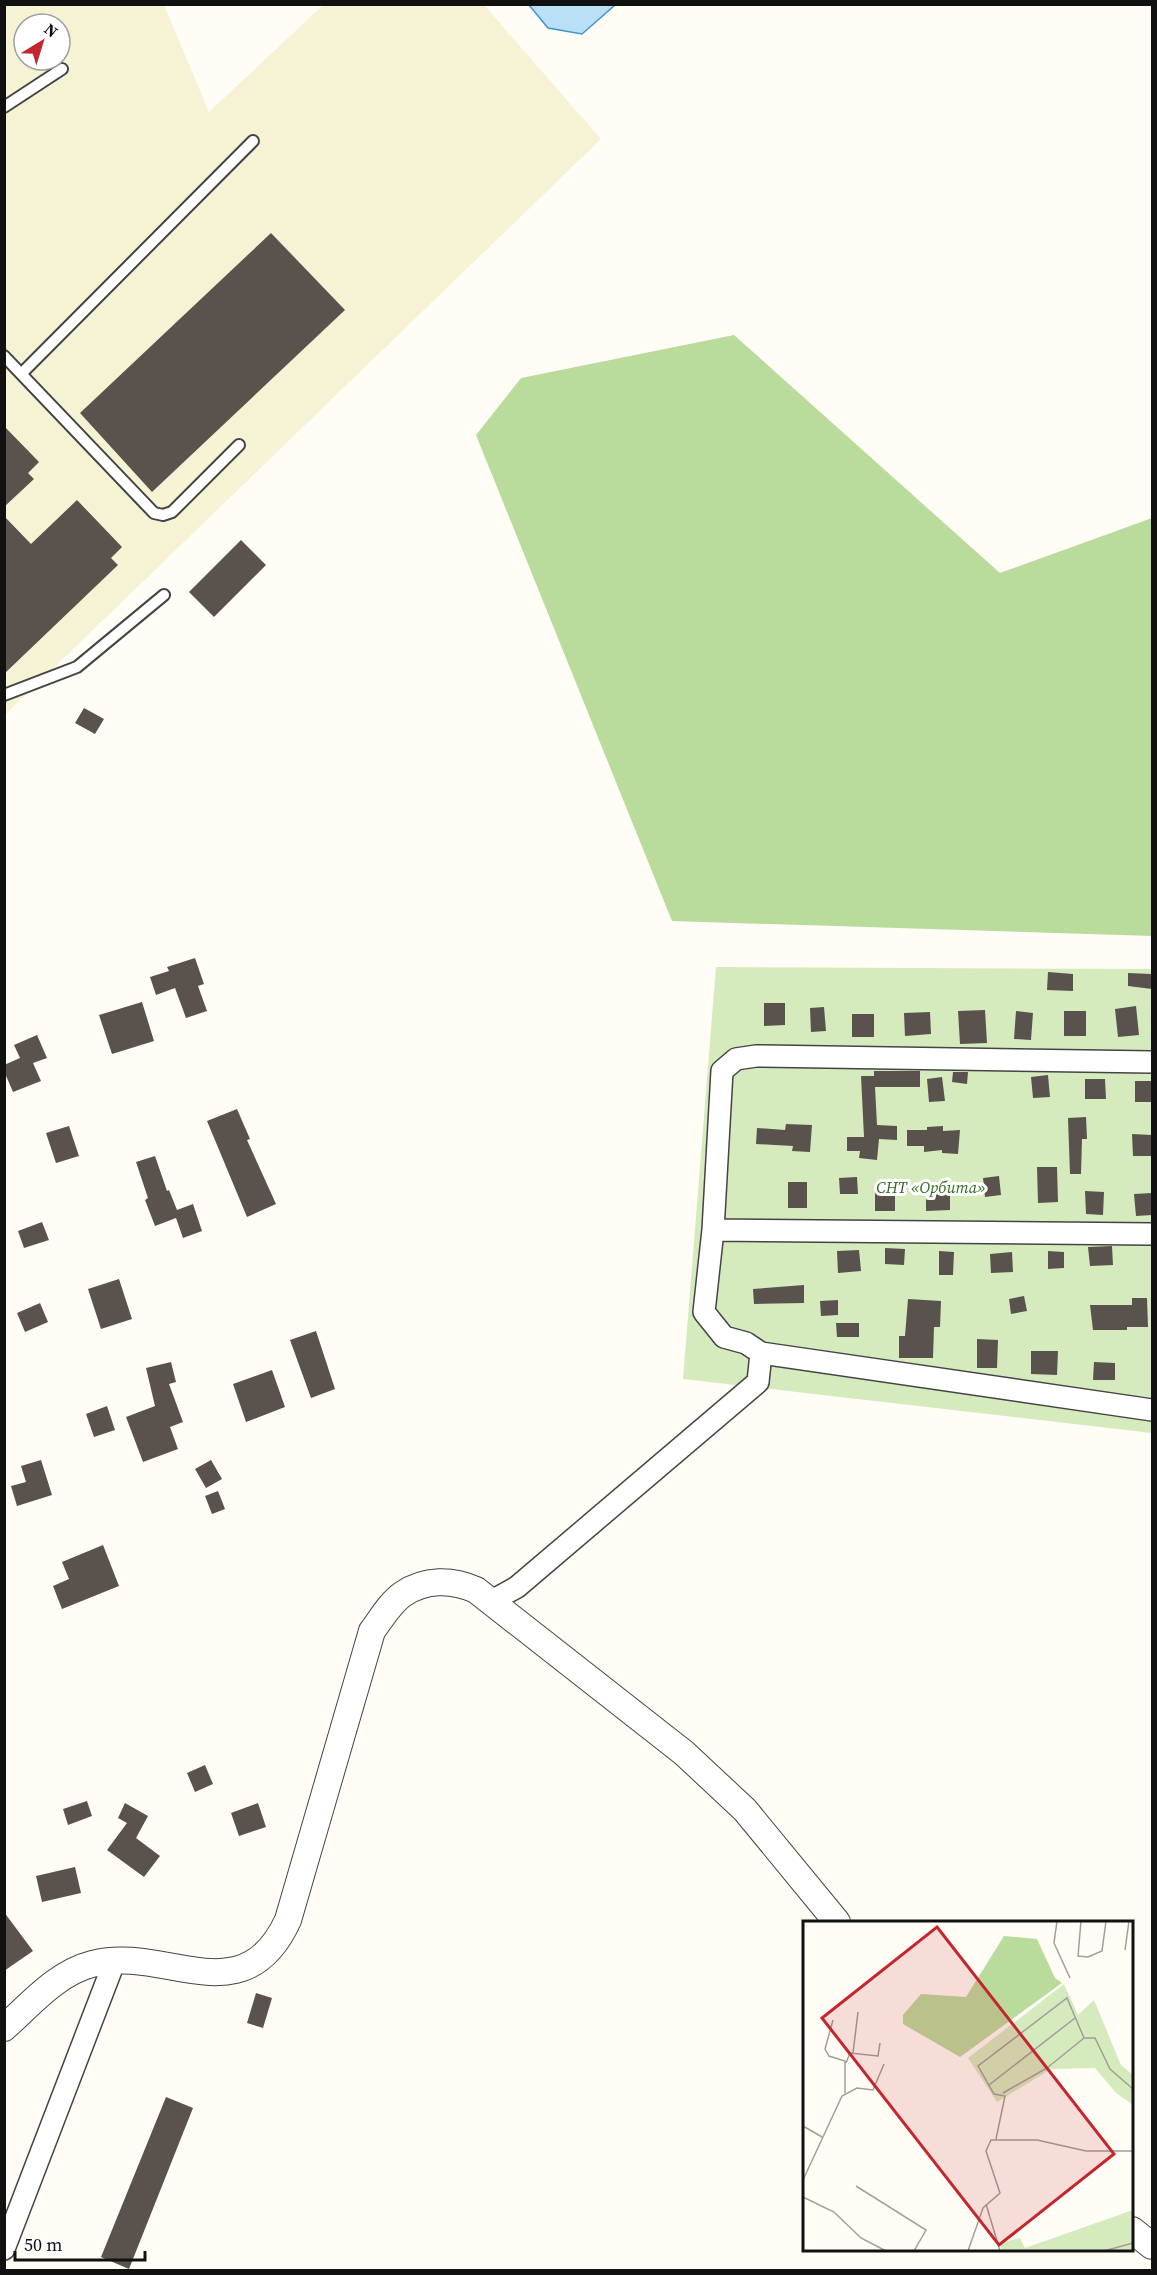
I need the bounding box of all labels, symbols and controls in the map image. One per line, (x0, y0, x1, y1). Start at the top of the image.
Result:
north arrow (12, 12, 72, 72)
text: N (40, 18, 63, 43)
park label: СНТ «Орбита» (876, 1176, 986, 1198)
inset map (803, 1921, 1133, 2251)
scale bar (15, 2224, 146, 2262)
text: 50 m (24, 2232, 62, 2257)

